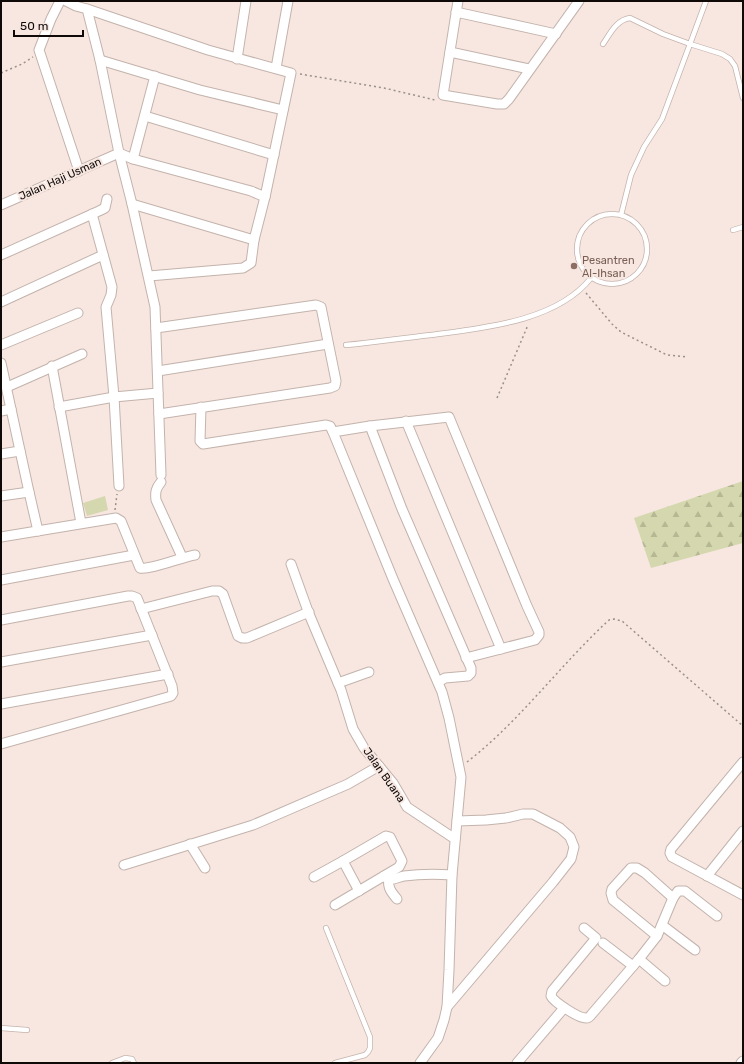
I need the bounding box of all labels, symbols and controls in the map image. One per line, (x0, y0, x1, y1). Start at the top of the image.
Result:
scale bar (14, 12, 83, 38)
text: 50 m (20, 19, 48, 33)
street label: Jalan Haji Usman (17, 155, 103, 203)
place label: Pesantren Al-Ihsan (582, 254, 635, 280)
marker: Pesantren Al-Ihsan (569, 261, 579, 271)
street label: Jalan Buana (360, 745, 408, 805)

